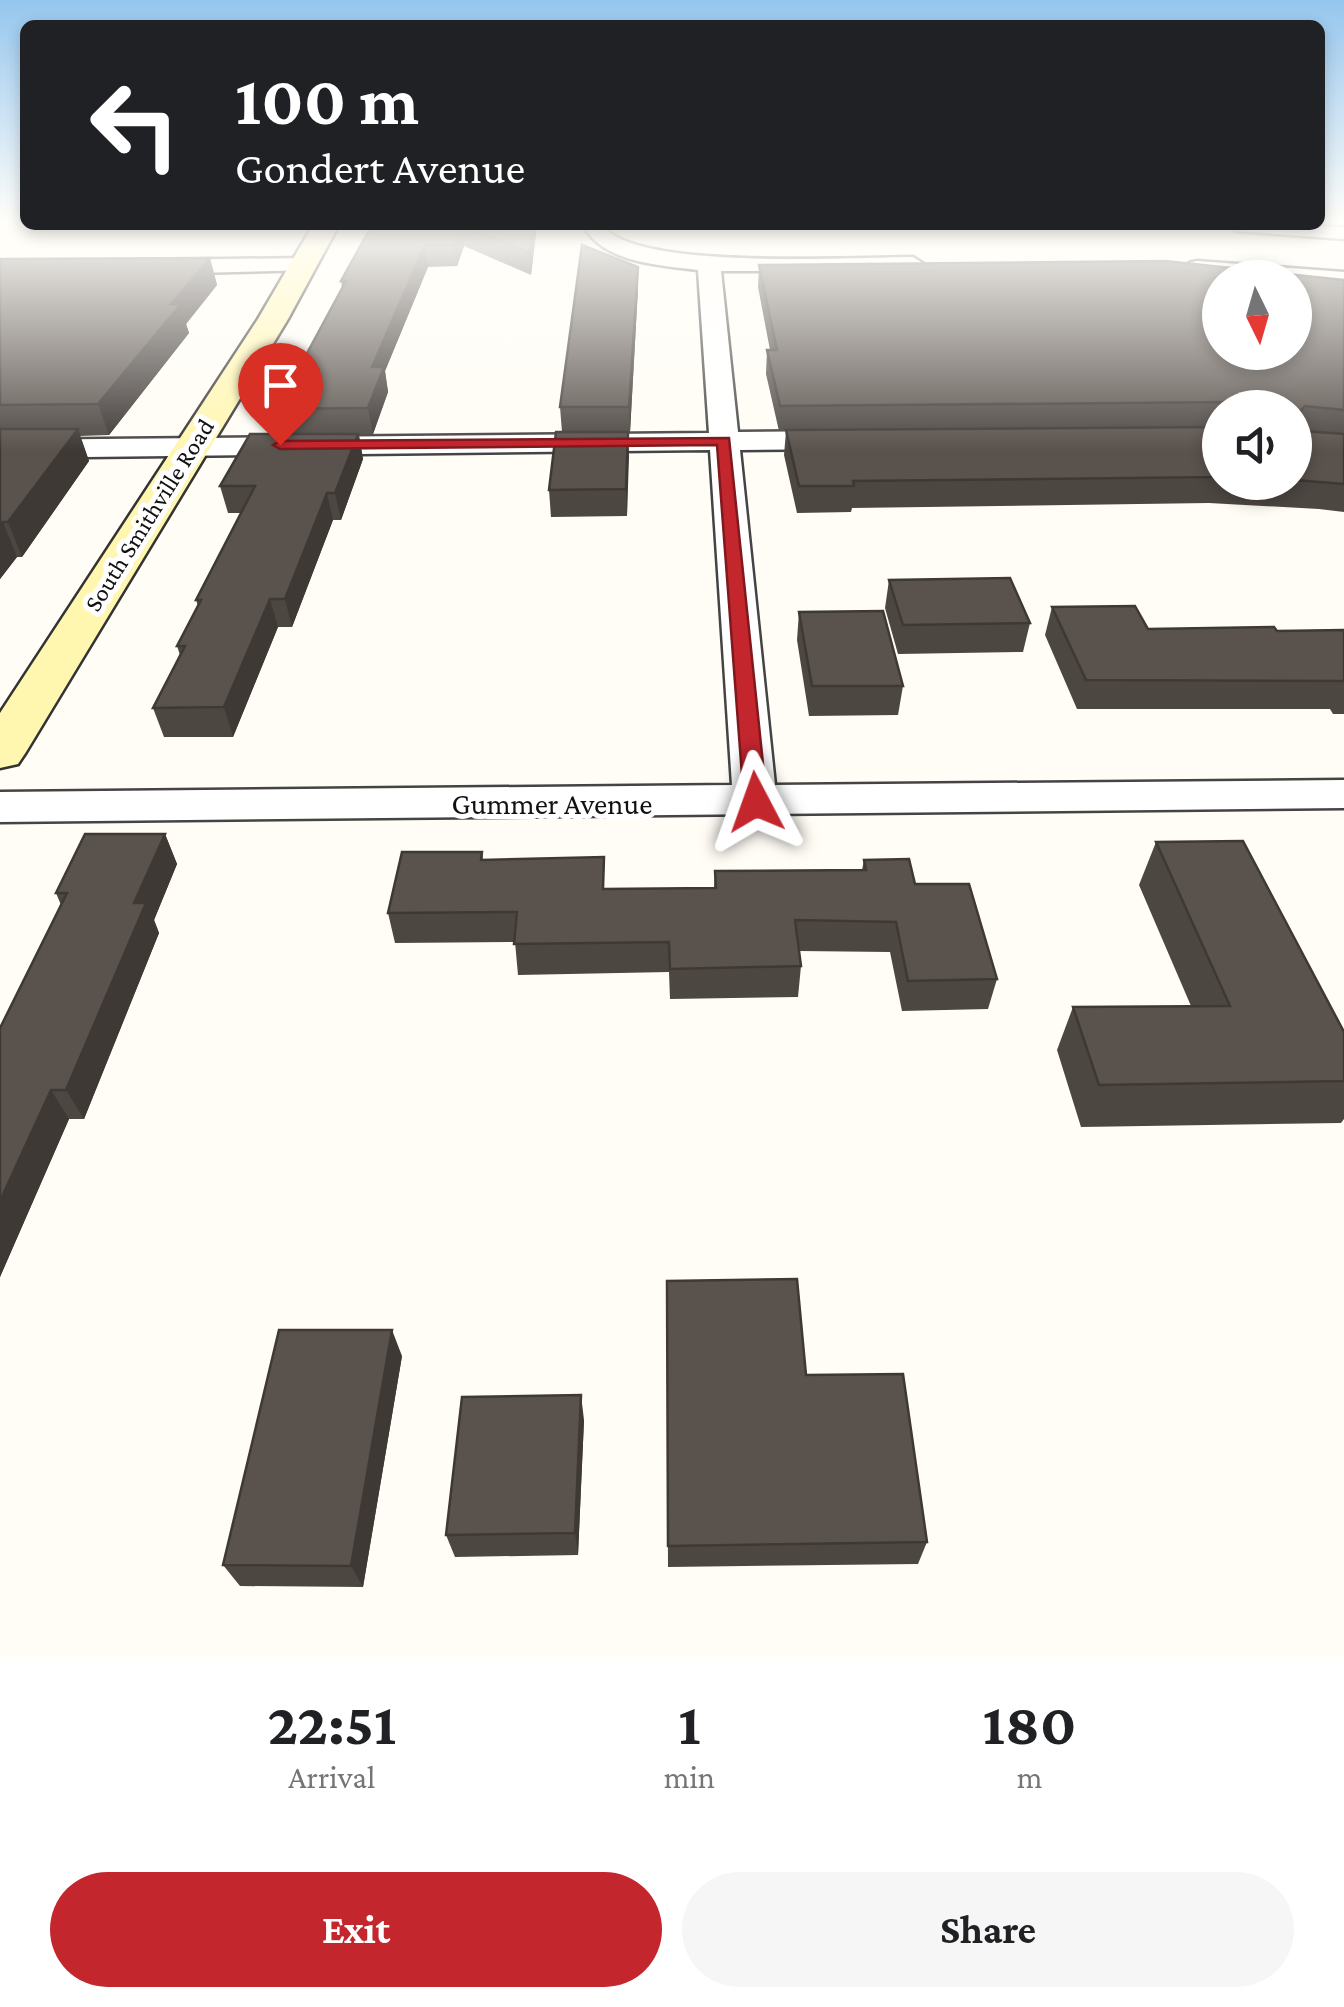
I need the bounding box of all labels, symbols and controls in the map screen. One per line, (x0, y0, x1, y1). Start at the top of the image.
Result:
icon: left (70, 60, 200, 190)
text: 100 m (235, 61, 419, 139)
text: Gondert Avenue (235, 143, 525, 193)
north arrow (1202, 260, 1312, 370)
map controls (1202, 260, 1312, 500)
pin (238, 343, 323, 446)
icon: arrive (253, 358, 308, 413)
button: sound (1202, 390, 1312, 500)
street label: South Smithville Road (79, 414, 219, 616)
position arrow (704, 750, 808, 854)
street label: Gummer Avenue (452, 787, 652, 820)
text: 22:51 (268, 1690, 396, 1757)
text: 1 (678, 1690, 701, 1757)
text: 180 (983, 1690, 1076, 1757)
text: Arrival (288, 1759, 375, 1795)
text: min (664, 1759, 715, 1795)
text: m (1017, 1759, 1042, 1795)
button: Exit (50, 1872, 662, 1987)
button: Share (682, 1872, 1294, 1987)

